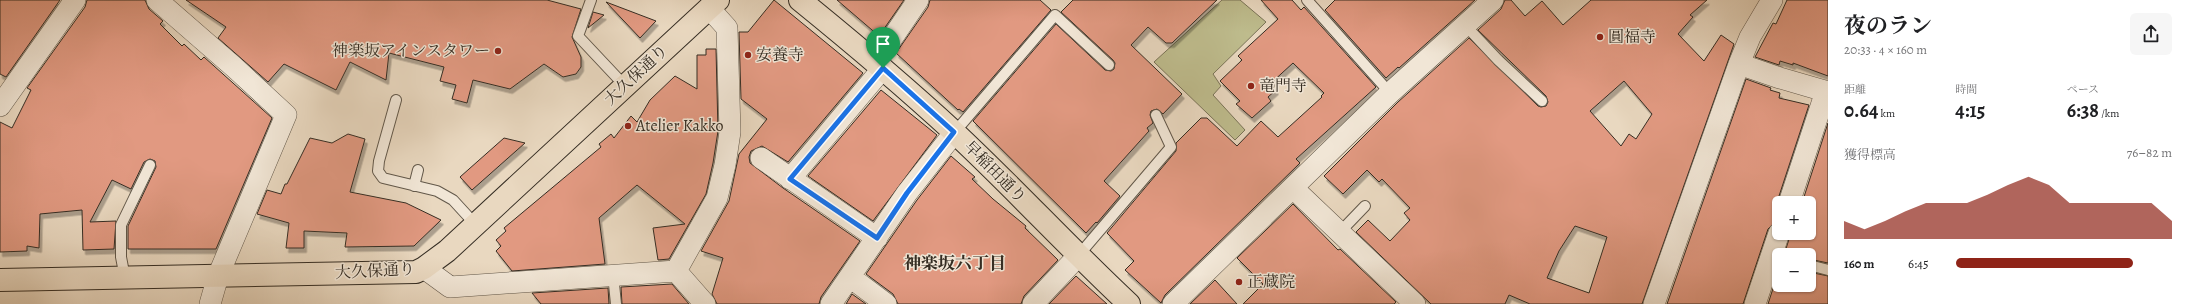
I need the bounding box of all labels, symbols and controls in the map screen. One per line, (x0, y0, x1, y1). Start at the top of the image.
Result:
text: 夜のラン (1844, 11, 1932, 41)
button: share (2130, 13, 2172, 55)
place label: 圓福寺 (1608, 26, 1656, 48)
pin (866, 27, 900, 68)
marker: 圓福寺 (1595, 32, 1605, 42)
icon: arrive (872, 33, 894, 55)
place label: 神楽坂アインスタワー (332, 40, 490, 62)
street label: 大久保通り (599, 40, 673, 110)
text: 20:33 · 4 × 160 m (1844, 41, 1927, 58)
place label: 安養寺 (756, 44, 804, 66)
marker: 神楽坂アインスタワー (493, 46, 503, 56)
marker: 安養寺 (743, 50, 753, 60)
place label: 竜門寺 (1259, 75, 1307, 97)
marker: 竜門寺 (1246, 81, 1256, 91)
text: 距離 (1844, 82, 1866, 97)
text: 時間 (1955, 82, 1977, 97)
text: ペース (2067, 82, 2099, 97)
text: 0.64 (1844, 97, 1878, 124)
text: 4:15 (1955, 97, 1985, 124)
text: 6:38 (2067, 97, 2099, 124)
text: km (1878, 106, 1895, 121)
text: /km (2099, 106, 2119, 121)
place label: Atelier Kakko (635, 115, 724, 137)
marker: Atelier Kakko (623, 121, 633, 131)
street label: 早稲田通り (959, 136, 1031, 208)
text: 76–82 m (2127, 144, 2172, 161)
text: 獲得標高 (1844, 146, 1896, 163)
map controls (1772, 196, 1816, 292)
button: + (1772, 196, 1816, 240)
button: − (1772, 248, 1816, 292)
district label: 神楽坂六丁目 (904, 252, 1006, 275)
text: 160 m (1844, 255, 1874, 272)
text: 6:45 (1908, 255, 1929, 272)
street label: 大久保通り (334, 258, 416, 284)
place label: 正蔵院 (1247, 271, 1295, 293)
marker: 正蔵院 (1234, 277, 1244, 287)

